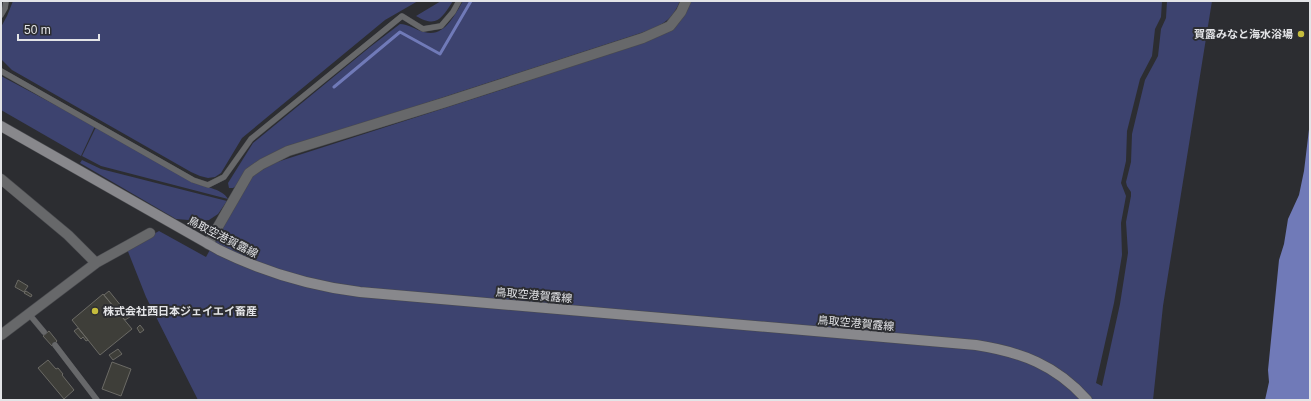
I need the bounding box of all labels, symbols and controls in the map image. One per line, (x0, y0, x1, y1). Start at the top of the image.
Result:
scale bar (18, 16, 99, 42)
text: 50 m (24, 23, 51, 37)
place label: 賀露みなと海水浴場 (1194, 28, 1293, 40)
marker: 賀露みなと海水浴場 (1296, 29, 1306, 39)
street label: 鳥取空港賀露線 (186, 214, 260, 260)
street label: 鳥取空港賀露線 (495, 286, 573, 304)
place label: 株式会社西日本ジェイエイ畜産 (103, 305, 257, 317)
marker: 株式会社西日本ジェイエイ畜産 (90, 306, 100, 316)
street label: 鳥取空港賀露線 (817, 314, 895, 332)

